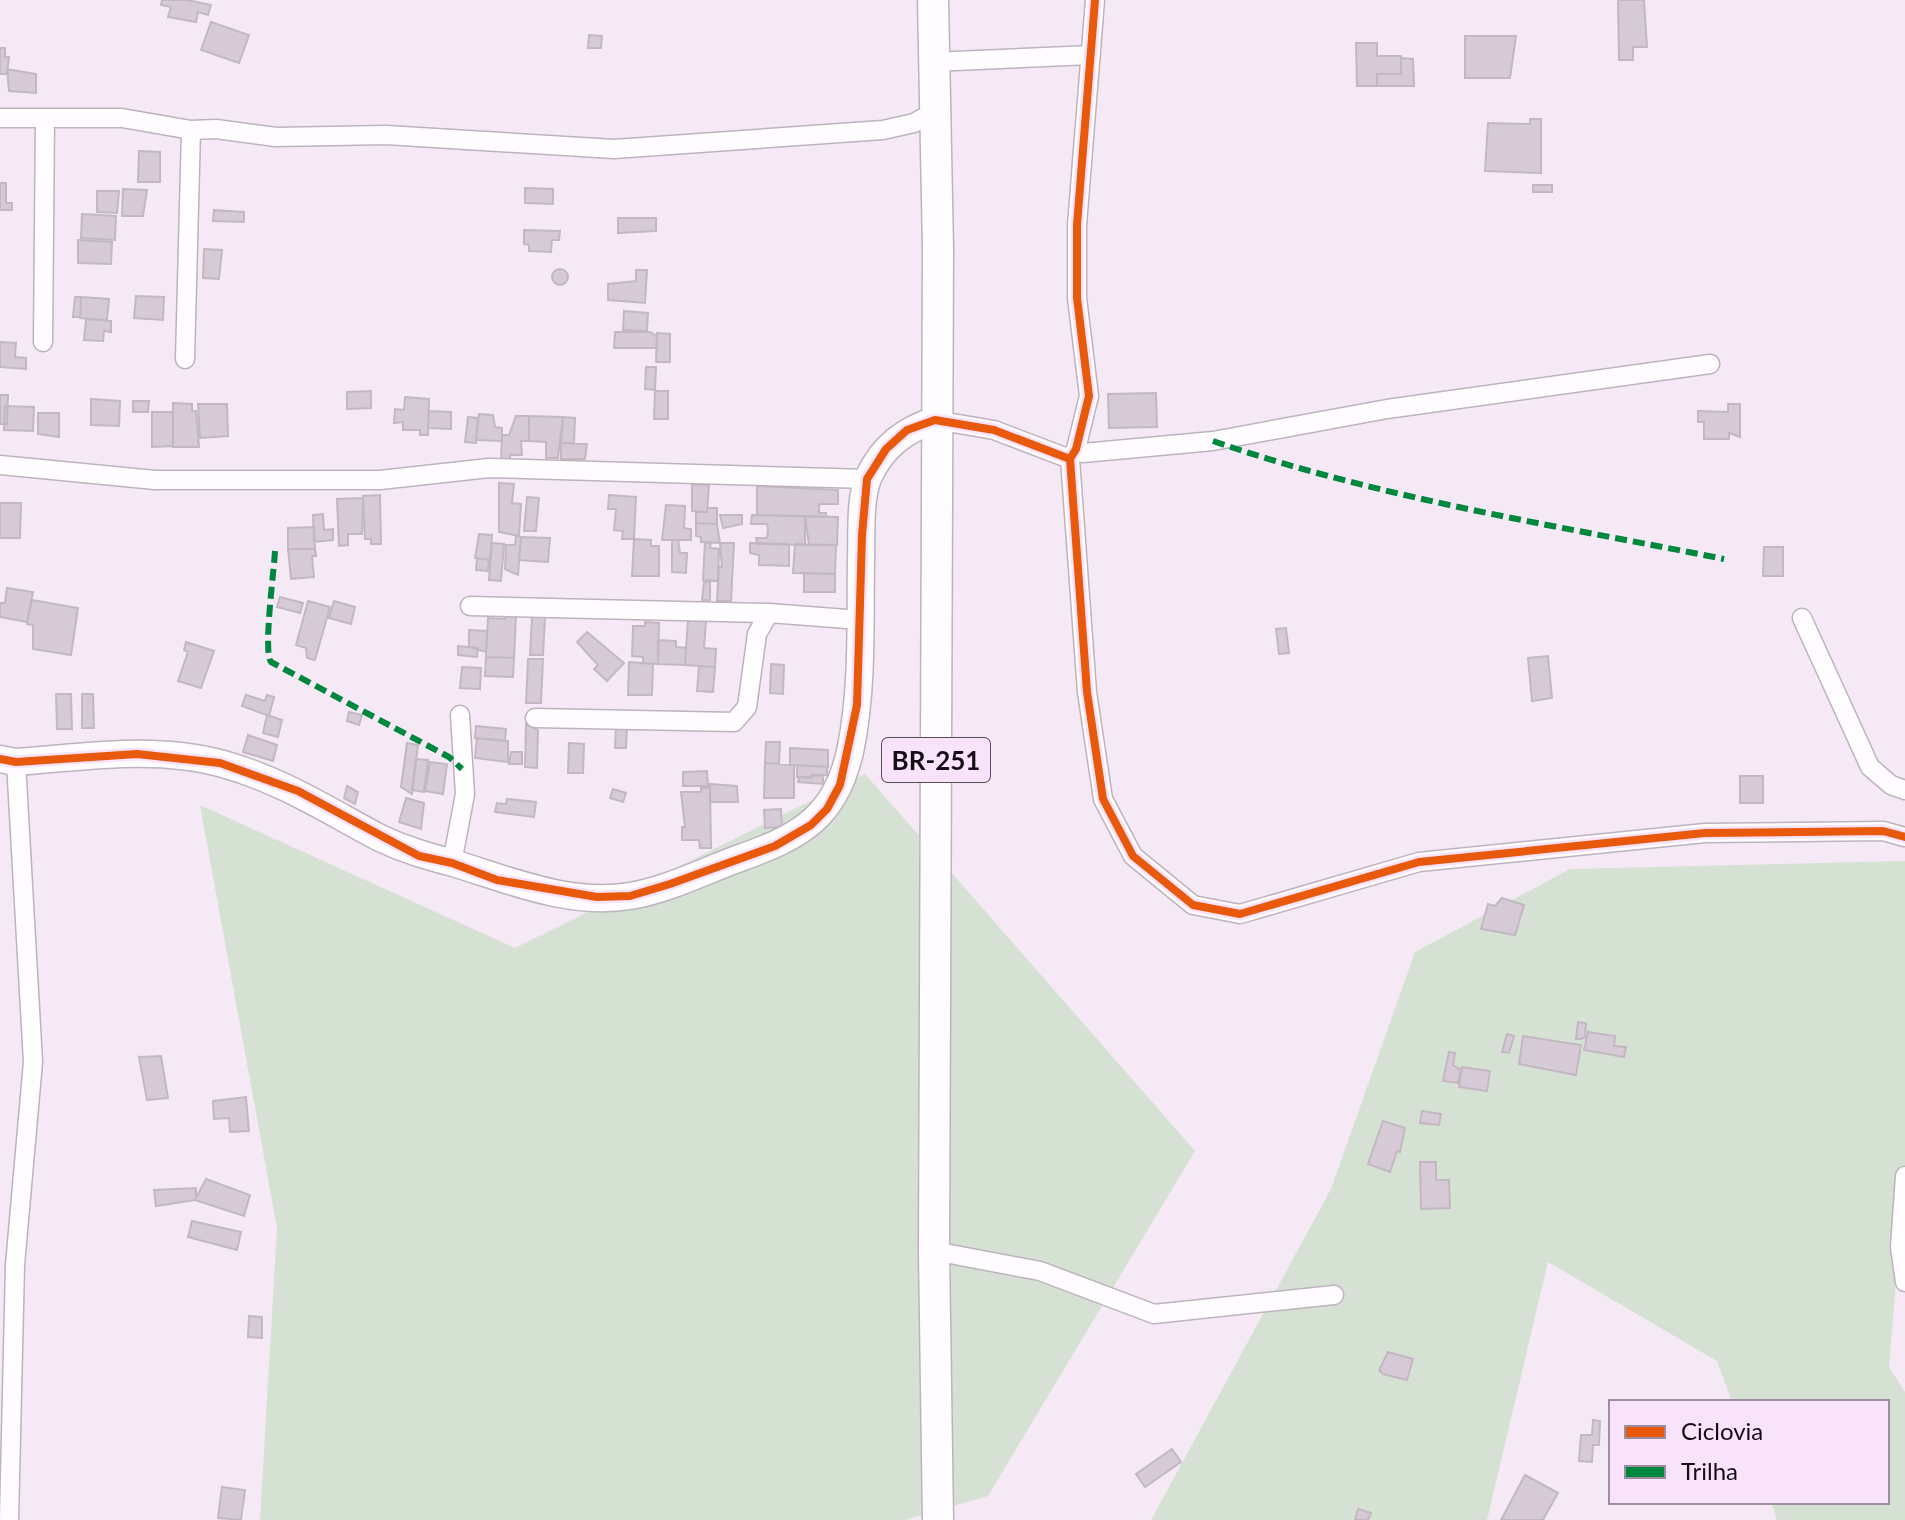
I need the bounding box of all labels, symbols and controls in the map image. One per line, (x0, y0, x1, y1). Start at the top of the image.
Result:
road number: BR-251 (882, 738, 990, 782)
legend (1609, 1400, 1889, 1504)
text: Ciclovia (1681, 1416, 1763, 1445)
text: Trilha (1681, 1456, 1738, 1485)

